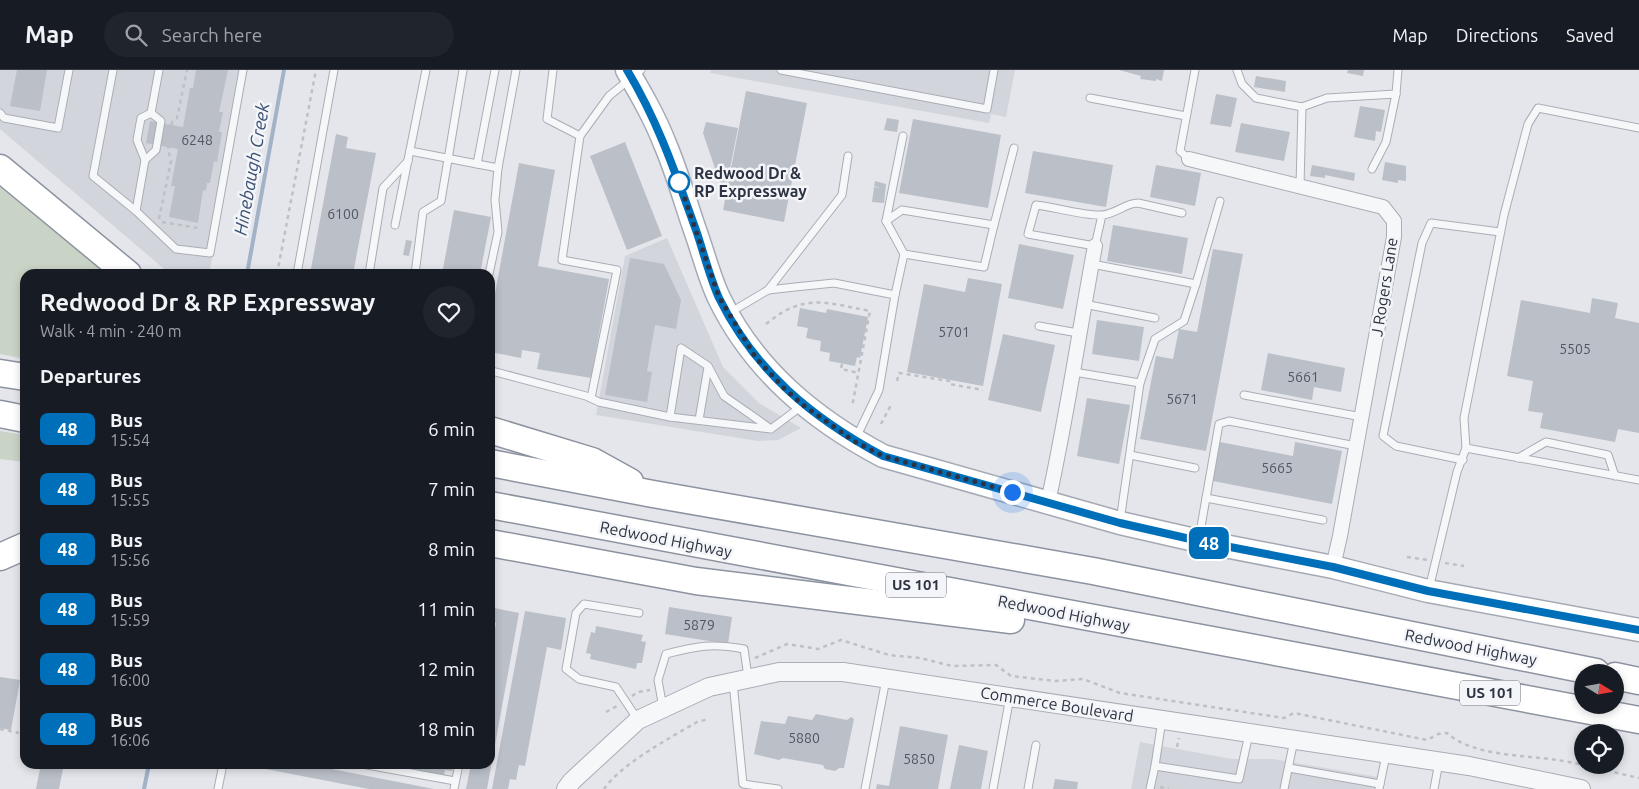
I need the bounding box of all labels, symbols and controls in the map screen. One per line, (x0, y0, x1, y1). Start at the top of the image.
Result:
search box (104, 12, 454, 57)
text: Map (25, 21, 74, 48)
icon: search (122, 21, 150, 49)
text: Search here (162, 24, 262, 46)
text: Map (1392, 25, 1428, 45)
text: Directions (1456, 25, 1538, 45)
text: Saved (1566, 25, 1614, 45)
water label: Hinebaugh Creek (229, 100, 273, 237)
house number: 6248 (181, 132, 213, 148)
place label: Redwood Dr & RP Expressway (694, 164, 807, 200)
marker: Redwood Dr & RP Expressway (668, 171, 690, 193)
house number: 6100 (327, 206, 359, 222)
street label: J Rogers Lane (1367, 236, 1401, 338)
button: heart (423, 286, 475, 338)
text: Redwood Dr & RP Expressway (40, 289, 375, 316)
text: Walk · 4 min · 240 m (40, 322, 182, 340)
house number: 5701 (938, 324, 970, 340)
house number: 5505 (1559, 341, 1591, 357)
text: Departures (40, 365, 141, 387)
house number: 5661 (1287, 369, 1319, 385)
house number: 5671 (1166, 391, 1198, 407)
text: Bus (110, 409, 143, 431)
text: 6 min (428, 418, 475, 440)
text: 48 (57, 419, 78, 439)
text: 15:54 (110, 431, 150, 449)
house number: 5665 (1261, 460, 1293, 476)
text: Bus (110, 469, 143, 491)
text: 7 min (428, 478, 475, 500)
text: 48 (57, 479, 78, 499)
your location (1000, 480, 1025, 505)
text: 15:55 (110, 491, 150, 509)
street label: Redwood Highway (599, 517, 734, 561)
line badge: 48 (1186, 527, 1232, 559)
text: Bus (110, 529, 143, 551)
text: 48 (1199, 533, 1219, 553)
text: 8 min (428, 538, 475, 560)
text: 48 (57, 539, 78, 559)
text: 15:56 (110, 551, 150, 569)
road number: US 101 (886, 572, 946, 598)
text: Bus (110, 589, 143, 611)
street label: Redwood Highway (997, 591, 1132, 635)
text: 11 min (417, 598, 475, 620)
text: 48 (57, 599, 78, 619)
text: 15:59 (110, 611, 150, 629)
house number: 5879 (683, 617, 715, 633)
street label: Redwood Highway (1404, 625, 1539, 669)
text: Bus (110, 649, 143, 671)
text: 12 min (417, 658, 475, 680)
text: 48 (57, 659, 78, 679)
north arrow (1574, 664, 1624, 714)
map controls (1574, 664, 1624, 774)
text: 16:00 (110, 671, 150, 689)
road number: US 101 (1460, 680, 1520, 706)
street label: Commerce Boulevard (979, 683, 1135, 725)
text: Bus (110, 709, 143, 731)
text: 18 min (417, 718, 475, 740)
text: 48 (57, 719, 78, 739)
button: locate (1574, 724, 1624, 774)
house number: 5880 (788, 730, 820, 746)
text: 16:06 (110, 731, 150, 749)
house number: 5850 (903, 751, 935, 767)

